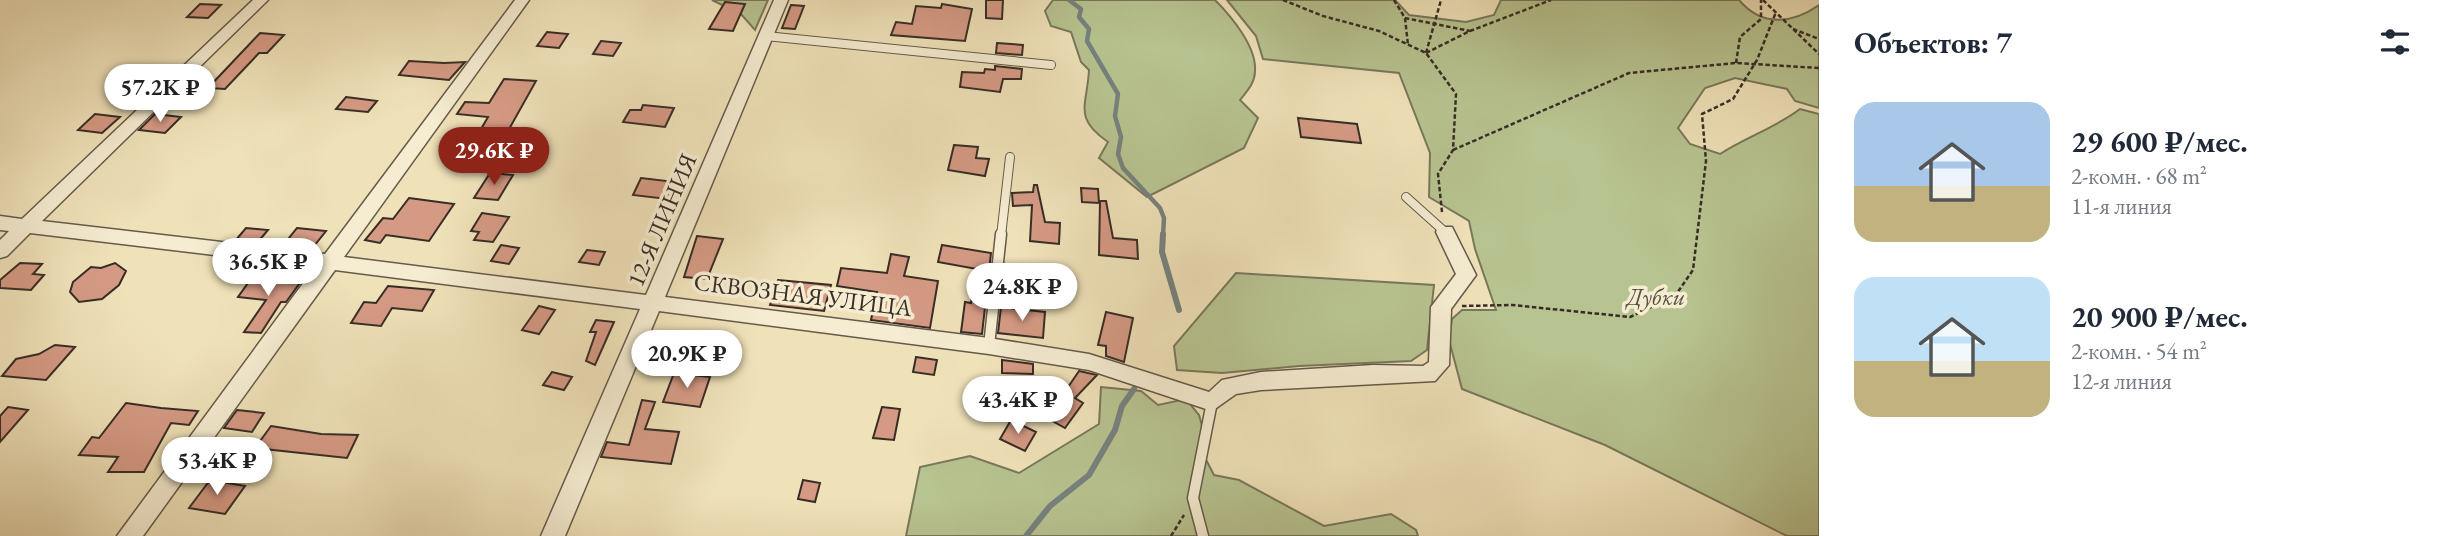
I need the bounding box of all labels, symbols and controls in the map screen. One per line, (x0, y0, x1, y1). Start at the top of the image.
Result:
text: Объектов: 7 (1854, 23, 2012, 62)
icon: filters (2376, 23, 2414, 61)
pin: 57.2K ₽ (95, 64, 225, 124)
text: 57.2K ₽ (120, 72, 200, 102)
text: 29 600 ₽/мес. (2071, 122, 2248, 161)
pin: 29.6K ₽ (429, 128, 559, 187)
icon: home (1910, 130, 1994, 214)
text: 29.6K ₽ (454, 135, 534, 165)
street label: 12-Я ЛИНИЯ (620, 149, 703, 291)
text: 2-комн. · 68 m² (2071, 161, 2207, 191)
text: 11-я линия (2071, 191, 2172, 221)
pin: 36.5K ₽ (203, 238, 333, 298)
text: 36.5K ₽ (228, 246, 308, 276)
pin: 24.8K ₽ (957, 264, 1087, 323)
street label: СКВОЗНАЯ УЛИЦА (692, 266, 914, 323)
text: 24.8K ₽ (982, 271, 1062, 301)
park label: Дубки (1625, 281, 1685, 312)
text: 20 900 ₽/мес. (2071, 297, 2248, 336)
icon: home (1910, 305, 1994, 389)
pin: 20.9K ₽ (622, 330, 752, 390)
text: 2-комн. · 54 m² (2071, 336, 2207, 366)
text: 20.9K ₽ (647, 338, 727, 368)
text: 12-я линия (2071, 366, 2172, 396)
pin: 43.4K ₽ (953, 376, 1083, 436)
text: 43.4K ₽ (978, 384, 1058, 414)
pin: 53.4K ₽ (152, 438, 282, 497)
text: 53.4K ₽ (177, 445, 257, 475)

